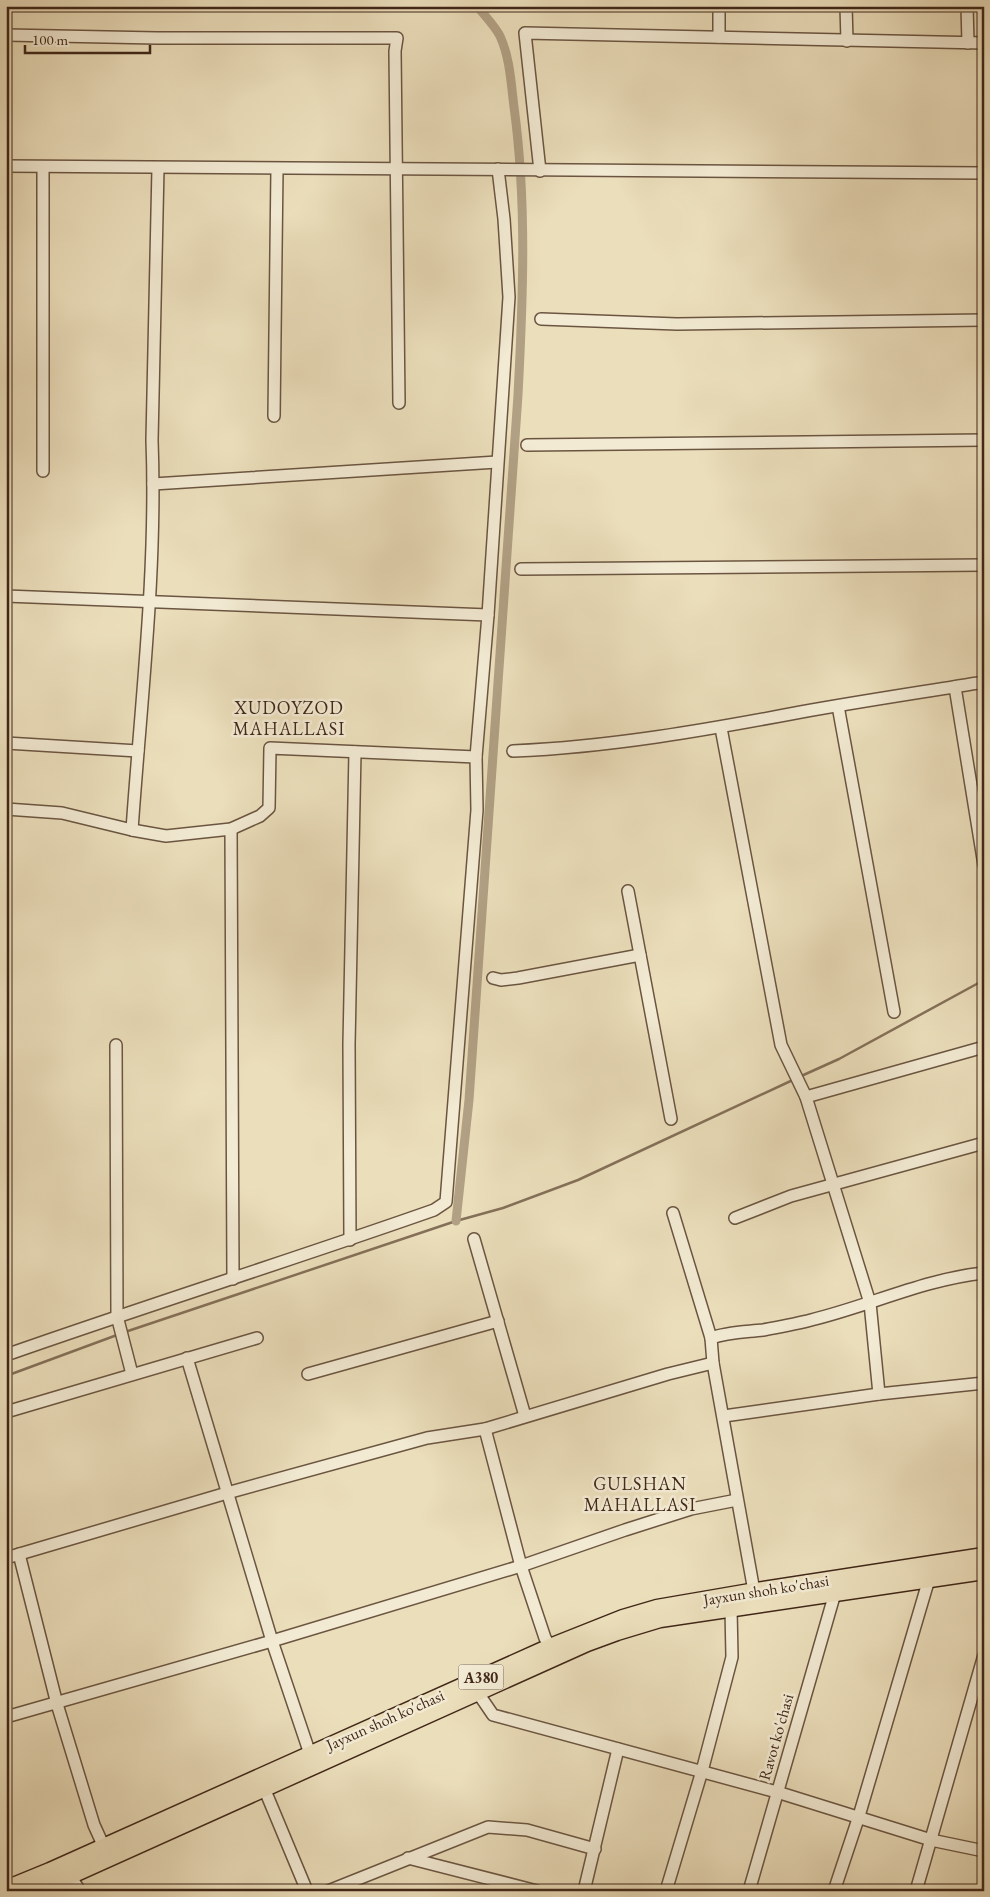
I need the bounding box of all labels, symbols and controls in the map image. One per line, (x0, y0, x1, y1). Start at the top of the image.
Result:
scale bar (25, 22, 150, 54)
text: 100 m (32, 30, 69, 49)
district label: XUDOYZOD MAHALLASI (233, 696, 345, 740)
district label: GULSHAN MAHALLASI (584, 1472, 696, 1516)
street label: Jayxun shoh ko'chasi (700, 1570, 830, 1611)
road number: A380 (458, 1664, 504, 1690)
street label: Jayxun shoh ko'chasi (321, 1685, 447, 1756)
street label: Ravot ko'chasi (754, 1691, 798, 1783)

